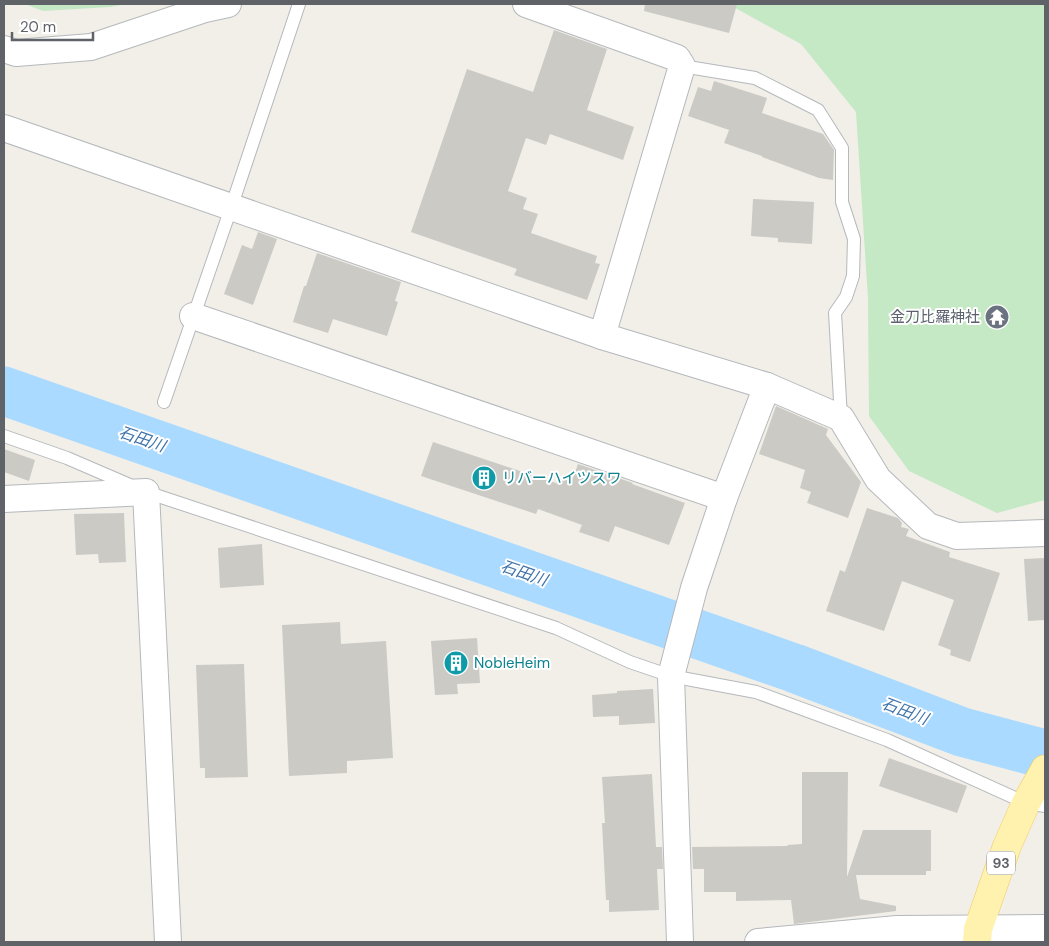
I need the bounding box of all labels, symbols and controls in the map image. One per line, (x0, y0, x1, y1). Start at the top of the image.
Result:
scale bar (12, 10, 94, 42)
text: 20 m (20, 17, 56, 37)
temple icon: 金刀比羅神社 (984, 304, 1010, 330)
place label: 金刀比羅神社 (890, 307, 980, 327)
water label: 石田川 (116, 421, 170, 457)
building icon: リバーハイツスワ (471, 465, 497, 491)
place label: リバーハイツスワ (502, 468, 621, 488)
water label: 石田川 (498, 555, 552, 591)
building icon: NobleHeim (443, 650, 469, 676)
place label: NobleHeim (474, 653, 550, 673)
water label: 石田川 (879, 693, 933, 730)
road number: 93 (987, 851, 1015, 874)

